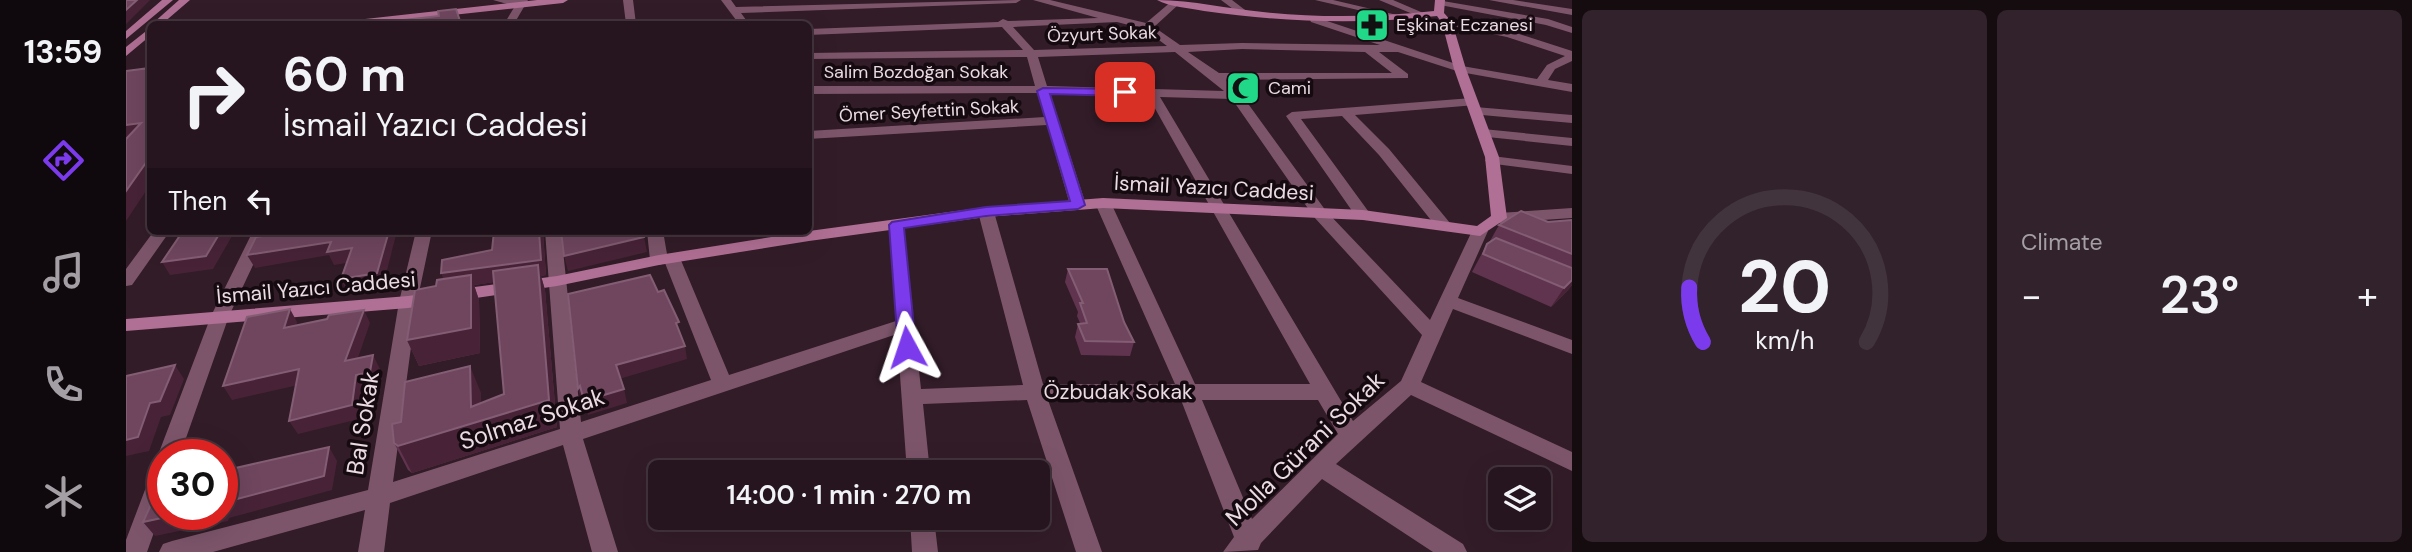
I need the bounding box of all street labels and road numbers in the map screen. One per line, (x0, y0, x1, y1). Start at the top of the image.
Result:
street label: Özyurt Sokak (1047, 20, 1157, 48)
street label: Salim Bozdoğan Sokak (824, 60, 1008, 84)
street label: Ömer Seyfettin Sokak (838, 94, 1020, 128)
street label: İsmail Yazıcı Caddesi (1113, 169, 1315, 207)
street label: İsmail Yazıcı Caddesi (215, 265, 417, 311)
street label: Molla Gürani Sokak (1218, 365, 1391, 533)
street label: Bal Sokak (339, 369, 386, 477)
street label: Özbudak Sokak (1044, 378, 1193, 406)
street label: Solmaz Sokak (455, 381, 608, 457)

